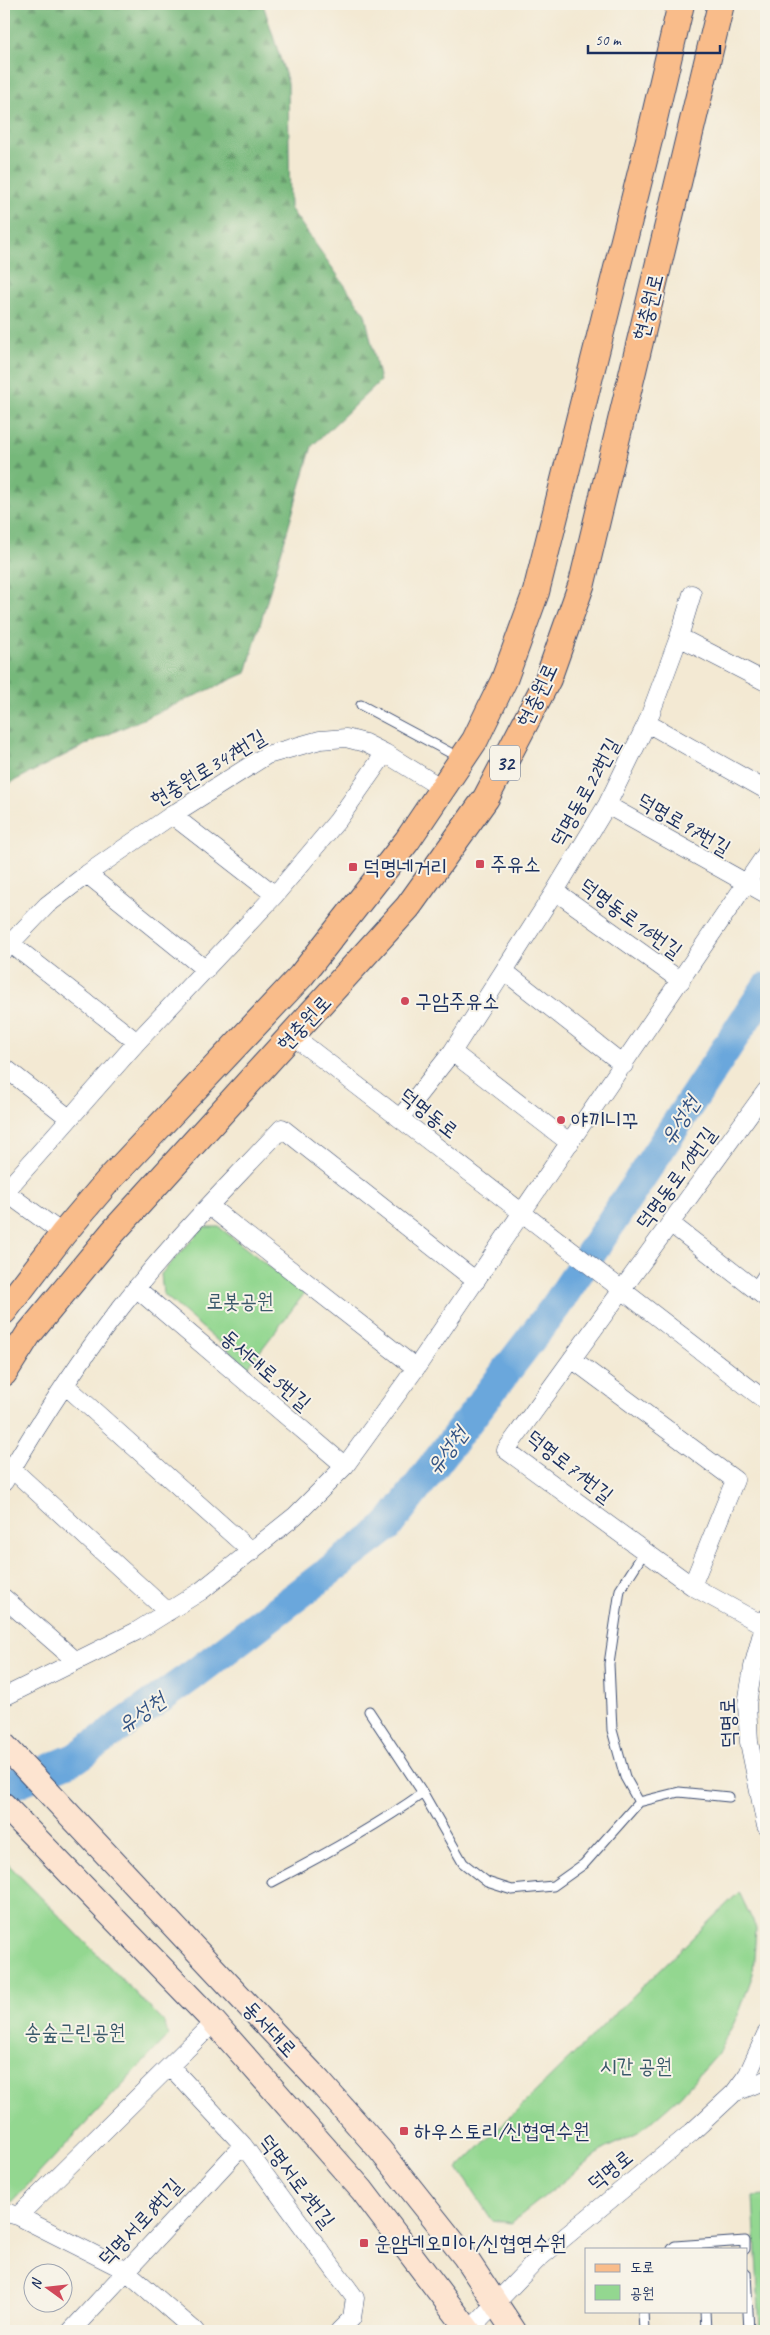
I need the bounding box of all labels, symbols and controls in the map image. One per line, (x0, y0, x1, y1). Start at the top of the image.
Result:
scale bar (588, 22, 720, 54)
text: 50 m (595, 31, 622, 50)
street label: 현충원로 (627, 271, 669, 343)
street label: 현충원로 (511, 659, 563, 731)
street label: 현충원로347번길 (146, 723, 270, 813)
street label: 덕명동로22번길 (544, 733, 626, 851)
road number: 32 (490, 746, 520, 780)
street label: 덕명로97번길 (633, 787, 735, 861)
place label: 주유소 (490, 851, 541, 877)
place label: 덕명네거리 (363, 854, 448, 880)
marker: 주유소 (474, 858, 486, 870)
marker: 덕명네거리 (347, 861, 359, 873)
street label: 덕명동로16번길 (575, 872, 687, 964)
place label: 구암주유소 (415, 988, 500, 1014)
street label: 현충원로 (271, 989, 337, 1057)
marker: 구암주유소 (399, 995, 411, 1007)
street label: 덕명동로 (394, 1082, 464, 1144)
water label: 유성천 (654, 1089, 707, 1150)
place label: 야끼니꾸 (571, 1107, 639, 1133)
marker: 야끼니꾸 (555, 1114, 567, 1126)
street label: 덕명동로10번길 (630, 1122, 722, 1234)
park label: 로봇공원 (206, 1288, 274, 1314)
street label: 동서대로5번길 (216, 1324, 316, 1416)
water label: 유성천 (420, 1419, 475, 1480)
street label: 덕명로71번길 (521, 1424, 619, 1508)
water label: 유성천 (112, 1685, 173, 1740)
street label: 덕명로 (714, 1697, 742, 1749)
street label: 동서대로 (237, 1995, 303, 2063)
park label: 송숲근린공원 (24, 2019, 126, 2045)
park label: 시간 공원 (600, 2053, 672, 2079)
place label: 하우스토리/신협연수원 (414, 2118, 590, 2144)
marker: 하우스토리/신협연수원 (398, 2125, 410, 2137)
street label: 덕명서로2번길 (253, 2129, 341, 2233)
street label: 덕명로 (582, 2144, 638, 2196)
street label: 덕명서로8번길 (93, 2173, 187, 2271)
place label: 운암네오미아/신협연수원 (374, 2230, 567, 2256)
marker: 운암네오미아/신협연수원 (358, 2237, 370, 2249)
legend (585, 2248, 748, 2312)
text: 도로 (630, 2258, 654, 2277)
north arrow (22, 2262, 72, 2312)
text: N (27, 2276, 46, 2291)
text: 공원 (630, 2284, 654, 2303)

